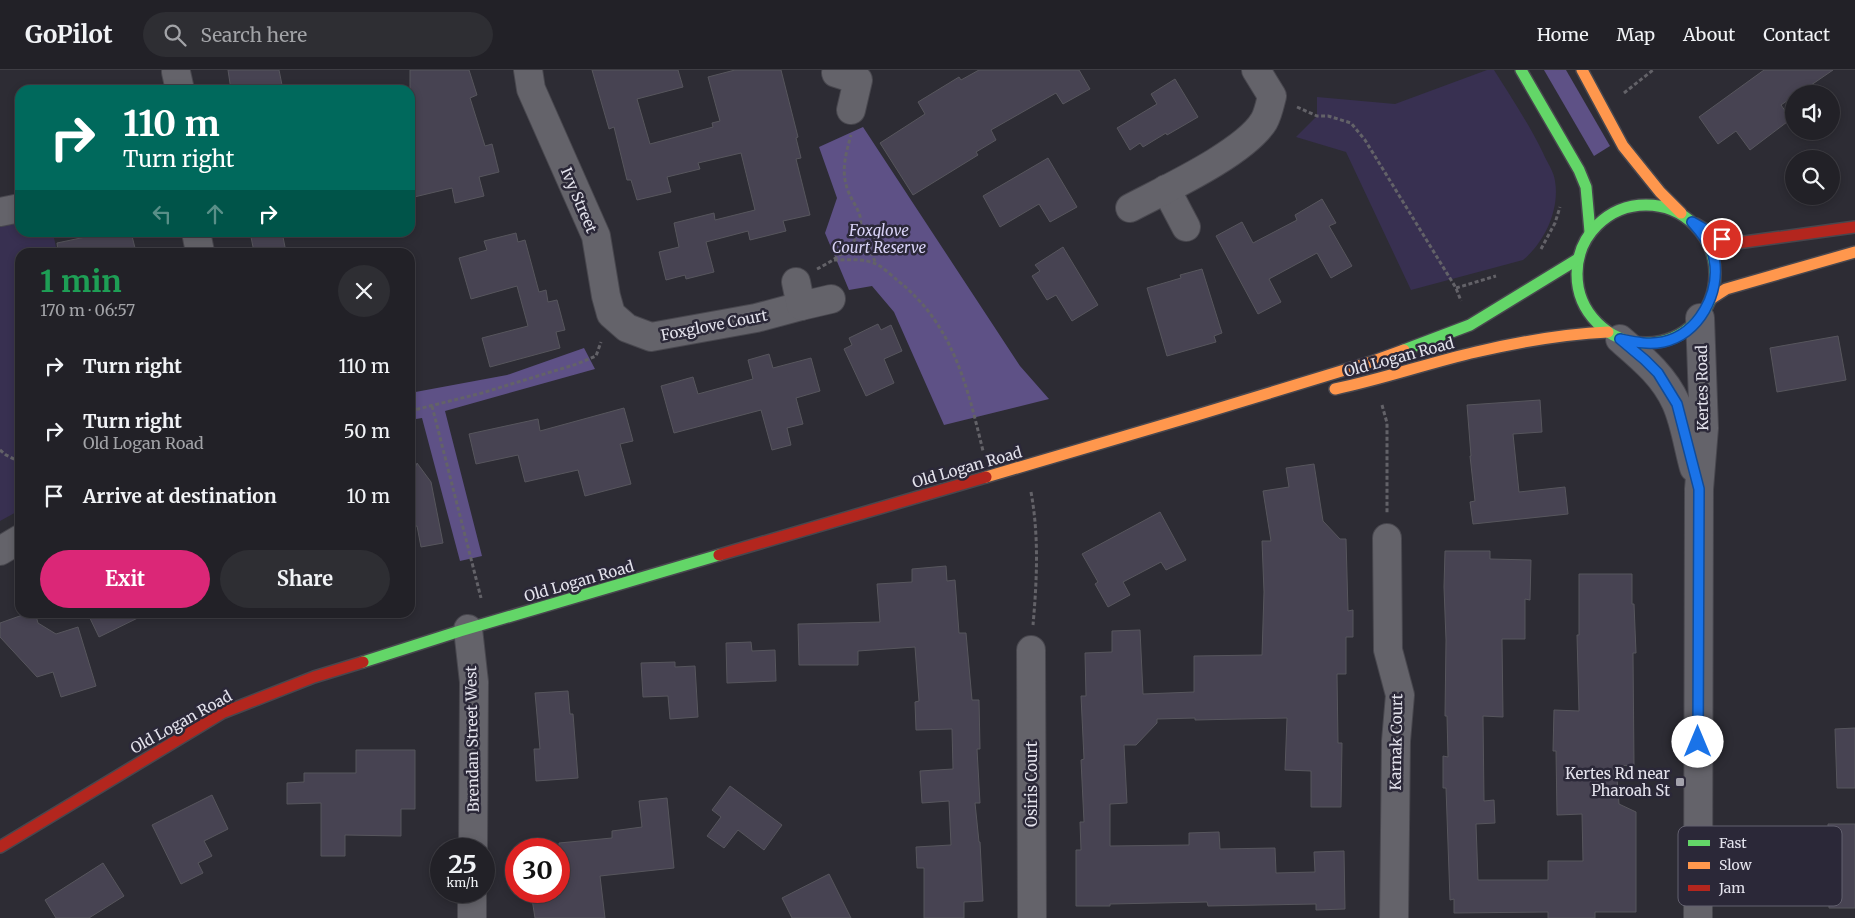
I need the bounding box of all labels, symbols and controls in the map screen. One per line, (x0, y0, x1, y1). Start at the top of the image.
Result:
search box (143, 12, 493, 57)
text: GoPilot (25, 19, 113, 50)
icon: search (161, 21, 189, 49)
text: Search here (201, 23, 307, 47)
text: Home (1537, 23, 1589, 46)
text: Map (1617, 23, 1655, 46)
text: About (1683, 23, 1735, 46)
text: Contact (1763, 23, 1830, 46)
map controls (1785, 85, 1840, 205)
button: sound (1785, 85, 1840, 140)
text: 110 m (123, 102, 220, 146)
icon: right (40, 105, 105, 170)
text: Turn right (123, 145, 234, 173)
button: search (1785, 150, 1840, 205)
street label: Ivy Street (557, 164, 601, 236)
icon: left (148, 200, 176, 228)
icon: ahead (201, 200, 229, 228)
icon: right (254, 200, 282, 228)
pin (1701, 218, 1743, 260)
park label: Foxglove Court Reserve (832, 221, 926, 257)
icon: arrive (1708, 225, 1736, 253)
text: 1 min (40, 262, 122, 300)
button: close (338, 265, 390, 317)
text: 170 m · 06:57 (40, 300, 135, 320)
street label: Foxglove Court (659, 305, 769, 345)
street label: Old Logan Road (1342, 333, 1456, 381)
street label: Kertes Road (1692, 345, 1712, 431)
icon: right (40, 352, 68, 380)
text: Turn right (83, 354, 182, 378)
text: 110 m (339, 354, 390, 378)
text: Turn right (83, 409, 182, 433)
icon: right (40, 417, 68, 445)
text: 50 m (344, 419, 390, 443)
text: Old Logan Road (83, 433, 204, 453)
street label: Old Logan Road (910, 442, 1024, 492)
icon: arrive (40, 482, 68, 510)
text: Arrive at destination (83, 484, 277, 508)
text: 10 m (347, 484, 390, 508)
button: Exit (40, 550, 210, 608)
button: Share (220, 550, 390, 608)
street label: Old Logan Road (522, 556, 636, 606)
street label: Brendan Street West (461, 665, 483, 813)
street label: Old Logan Road (127, 686, 235, 758)
street label: Karnak Court (1386, 693, 1406, 791)
position arrow (1671, 715, 1723, 767)
street label: Osiris Court (1022, 741, 1041, 827)
place label: Kertes Rd near Pharoah St (1565, 764, 1670, 800)
marker: Kertes Rd near Pharoah St (1674, 776, 1686, 788)
legend (1678, 826, 1842, 906)
text: Fast (1719, 834, 1747, 852)
speed limit sign: 30 (505, 838, 570, 903)
text: 25 (448, 848, 477, 880)
text: Slow (1719, 856, 1752, 874)
text: km/h (447, 875, 478, 890)
text: Jam (1718, 879, 1745, 897)

